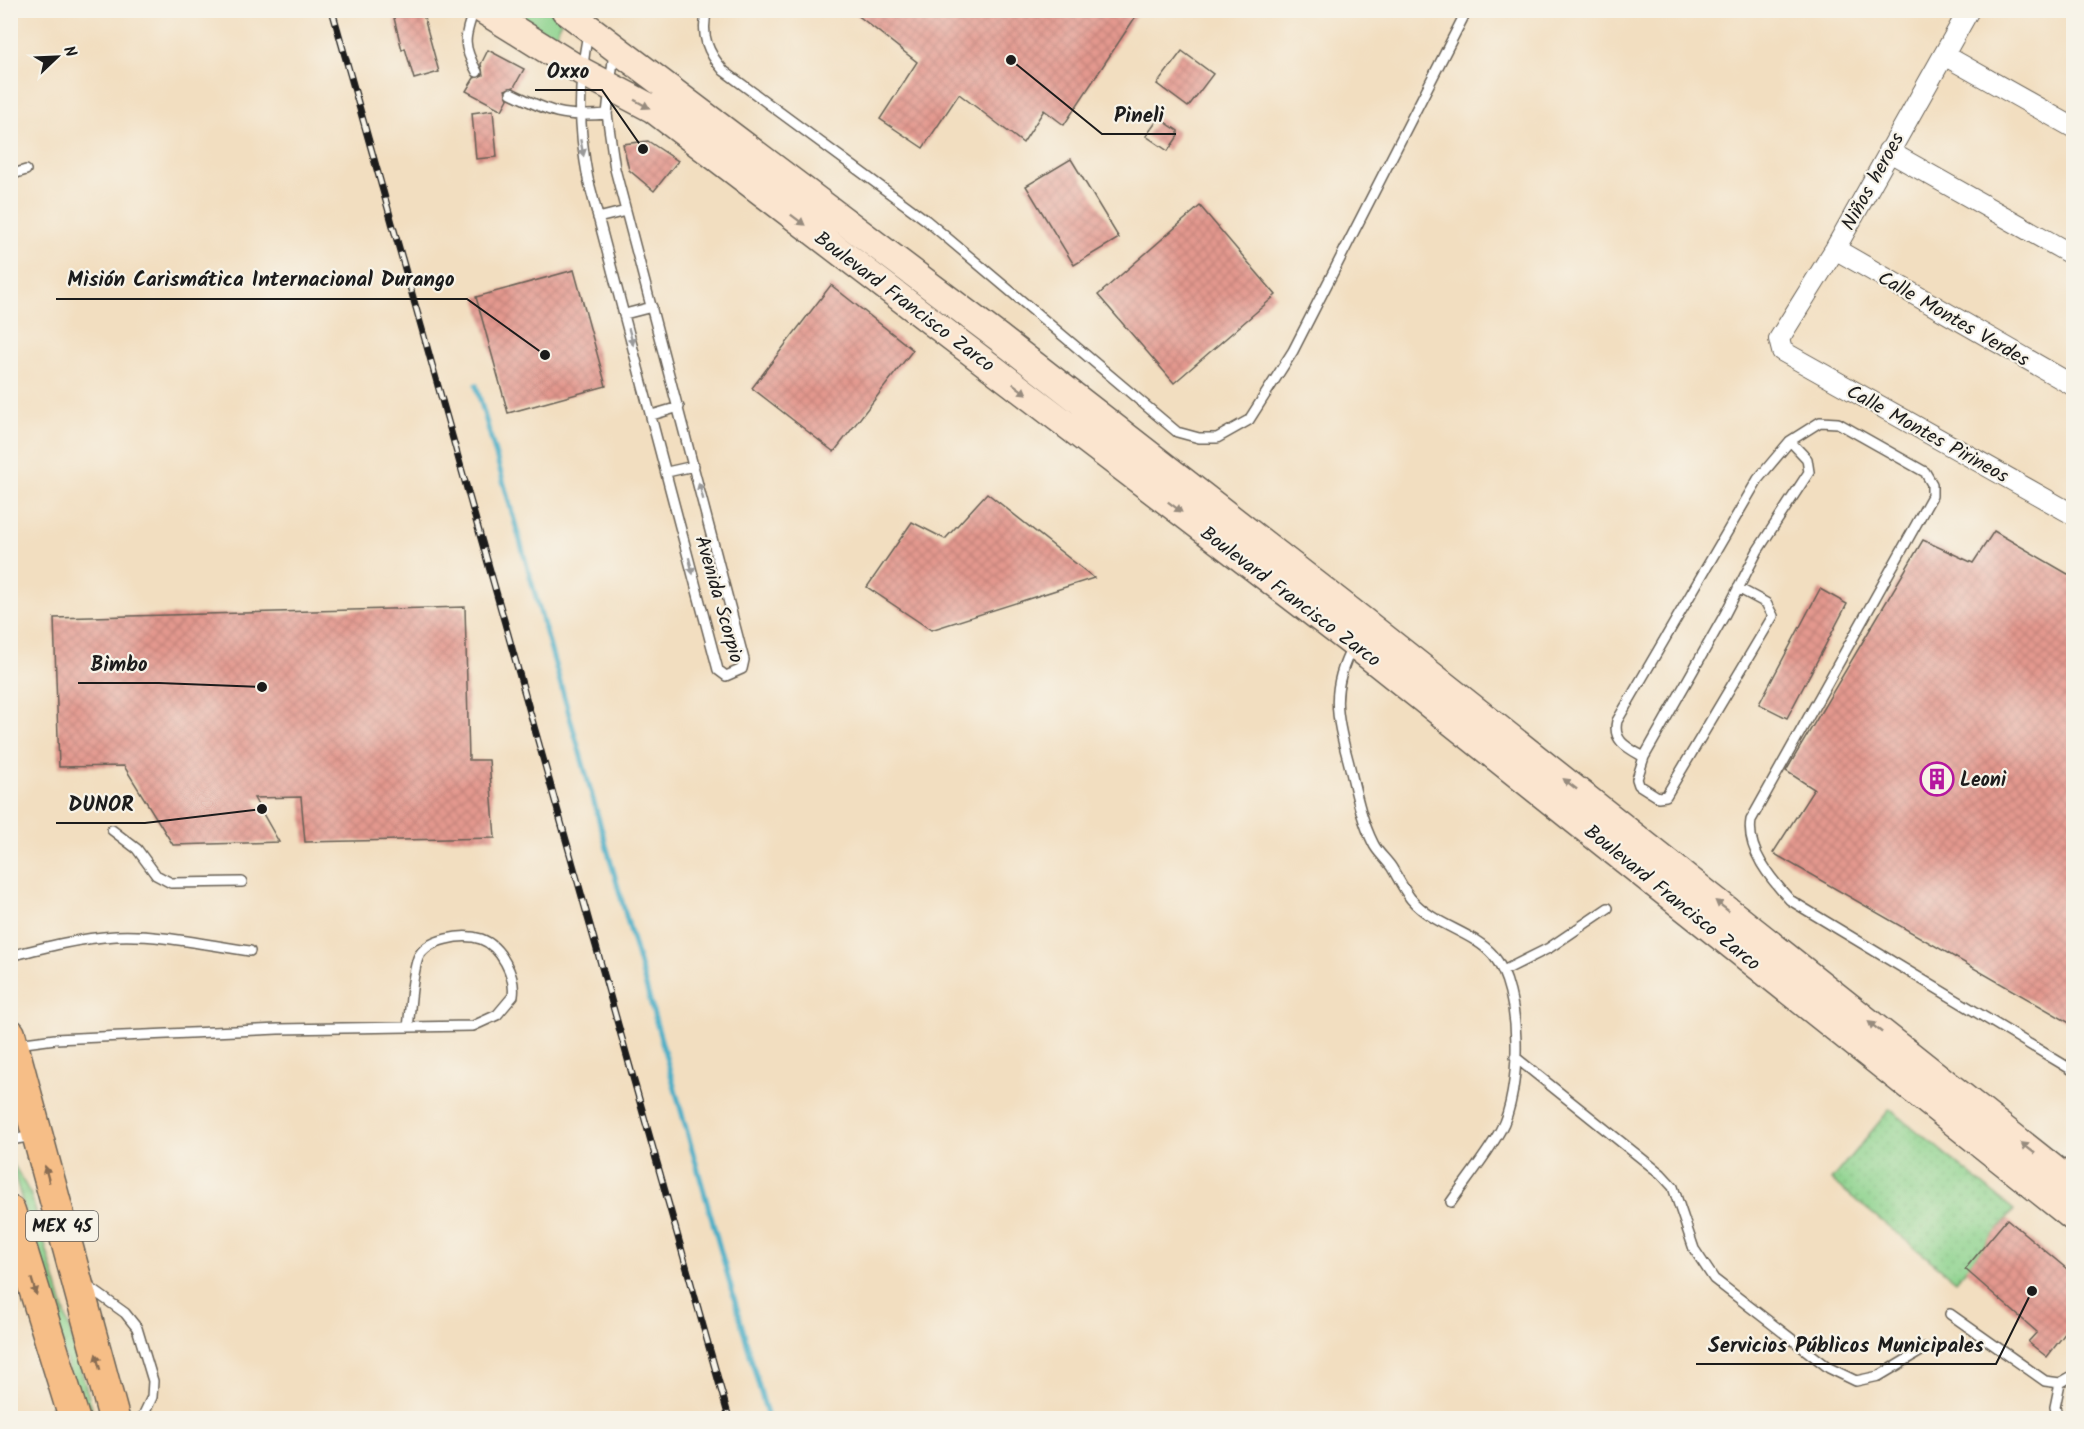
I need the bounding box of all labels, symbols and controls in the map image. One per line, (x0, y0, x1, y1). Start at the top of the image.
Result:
north arrow (27, 27, 87, 87)
text: N (56, 42, 83, 61)
callout: Oxxo (535, 51, 602, 90)
text: Oxxo (547, 56, 590, 89)
callout: Pineli (1102, 95, 1176, 134)
one-way arrow (633, 98, 651, 108)
text: Pineli (1114, 100, 1164, 133)
street label: Niños heroes (1834, 127, 1914, 237)
one-way arrow (578, 139, 587, 158)
one-way arrow (790, 214, 806, 226)
street label: Boulevard Francisco Zarco (807, 224, 1001, 381)
callout: Misión Carismática Internacional Durango (56, 260, 467, 299)
street label: Calle Montes Verdes (1871, 263, 2035, 377)
text: Misión Carismática Internacional Durango (67, 264, 455, 297)
one-way arrow (627, 328, 636, 346)
street label: Calle Montes Pirineos (1840, 377, 2014, 493)
one-way arrow (1012, 383, 1028, 396)
one-way arrow (695, 482, 705, 500)
one-way arrow (1167, 501, 1183, 514)
street label: Boulevard Francisco Zarco (1193, 519, 1387, 676)
street label: Avenida Scorpio (685, 532, 752, 667)
one-way arrow (686, 557, 696, 575)
callout: Bimbo (78, 644, 159, 683)
text: Bimbo (90, 649, 148, 682)
building icon: Leoni (1919, 761, 1955, 797)
place label: Leoni (1960, 765, 2007, 797)
one-way arrow (1562, 779, 1577, 791)
callout: DUNOR (56, 784, 145, 823)
text: DUNOR (68, 789, 134, 822)
street label: Boulevard Francisco Zarco (1576, 817, 1767, 980)
one-way arrow (1715, 900, 1730, 912)
one-way arrow (1867, 1020, 1883, 1033)
one-way arrow (2020, 1143, 2035, 1155)
one-way arrow (42, 1165, 51, 1183)
road number: MEX 45 (26, 1211, 98, 1241)
one-way arrow (30, 1278, 39, 1296)
callout: Servicios Públicos Municipales (1696, 1325, 1996, 1364)
text: Servicios Públicos Municipales (1708, 1330, 1984, 1363)
one-way arrow (93, 1353, 103, 1371)

